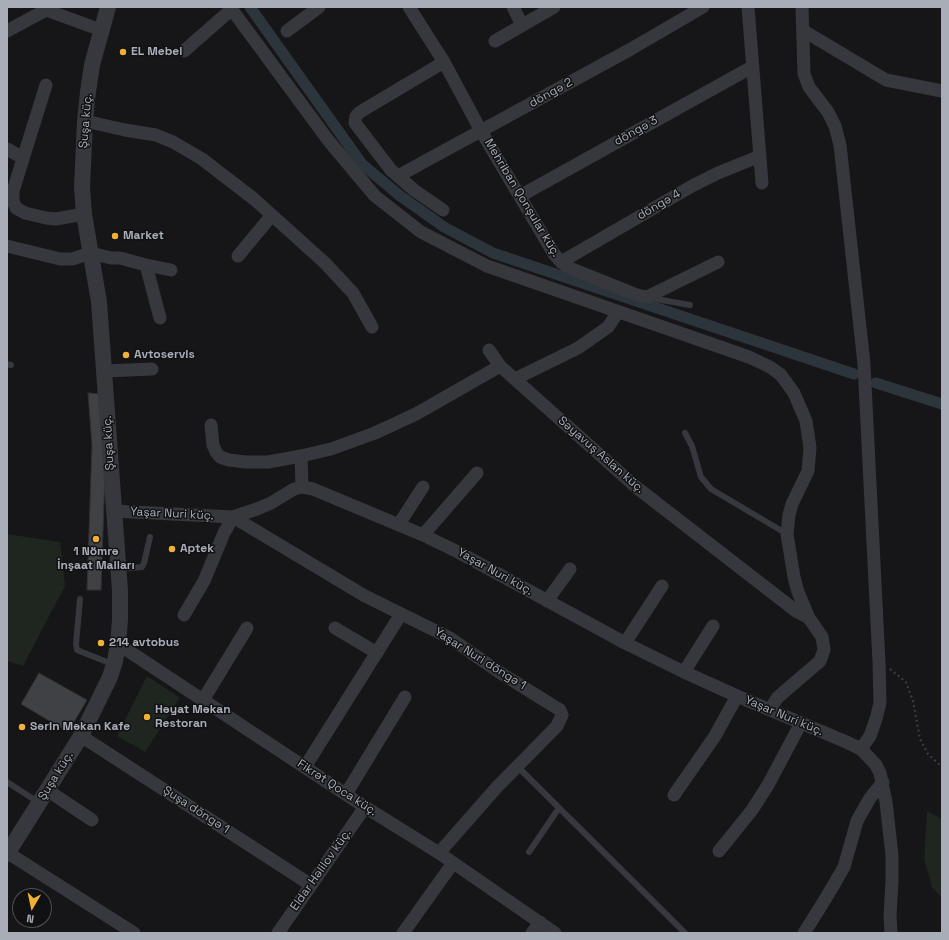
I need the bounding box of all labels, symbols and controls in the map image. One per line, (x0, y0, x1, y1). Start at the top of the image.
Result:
place label: EL Mebel (131, 45, 182, 59)
marker: EL Mebel (118, 47, 128, 57)
street label: döngə 2 (527, 75, 575, 111)
street label: Şuşa küç. (76, 93, 96, 149)
street label: döngə 3 (612, 113, 660, 149)
street label: Mehriban Qonşular küç. (481, 136, 563, 260)
street label: döngə 4 (635, 187, 683, 223)
place label: Market (123, 229, 164, 243)
marker: Market (110, 231, 120, 241)
place label: Avtoservis (134, 348, 195, 362)
marker: Avtoservis (121, 350, 131, 360)
street label: Səyavuş Aslan küç. (555, 414, 647, 496)
street label: Şuşa küç. (100, 415, 118, 471)
street label: Yaşar Nuri küç. (130, 505, 214, 523)
marker: 1 Nömrə İnşaat Malları (91, 534, 101, 544)
place label: Aptek (180, 542, 214, 556)
marker: Aptek (167, 544, 177, 554)
place label: 1 Nömrə İnşaat Malları (57, 545, 135, 573)
street label: Yaşar Nuri küç. (455, 545, 535, 599)
street label: Yaşar Nuri döngə 1 (432, 625, 528, 693)
place label: 214 avtobus (109, 636, 179, 650)
marker: 214 avtobus (96, 638, 106, 648)
street label: Yaşar Nuri küç. (743, 693, 825, 739)
place label: Həyat Məkan Restoran (155, 703, 231, 731)
marker: Həyat Məkan Restoran (142, 712, 152, 722)
place label: Sərin Məkan Kafe (30, 720, 130, 734)
marker: Sərin Məkan Kafe (17, 722, 27, 732)
street label: Şuşa küç. (35, 749, 77, 803)
street label: Fikrət Qoca küç. (294, 757, 380, 819)
street label: Şuşa döngə 1 (160, 783, 232, 837)
street label: Eldar Həlilov küç. (287, 826, 355, 914)
north arrow (12, 888, 52, 928)
text: N (26, 911, 35, 926)

